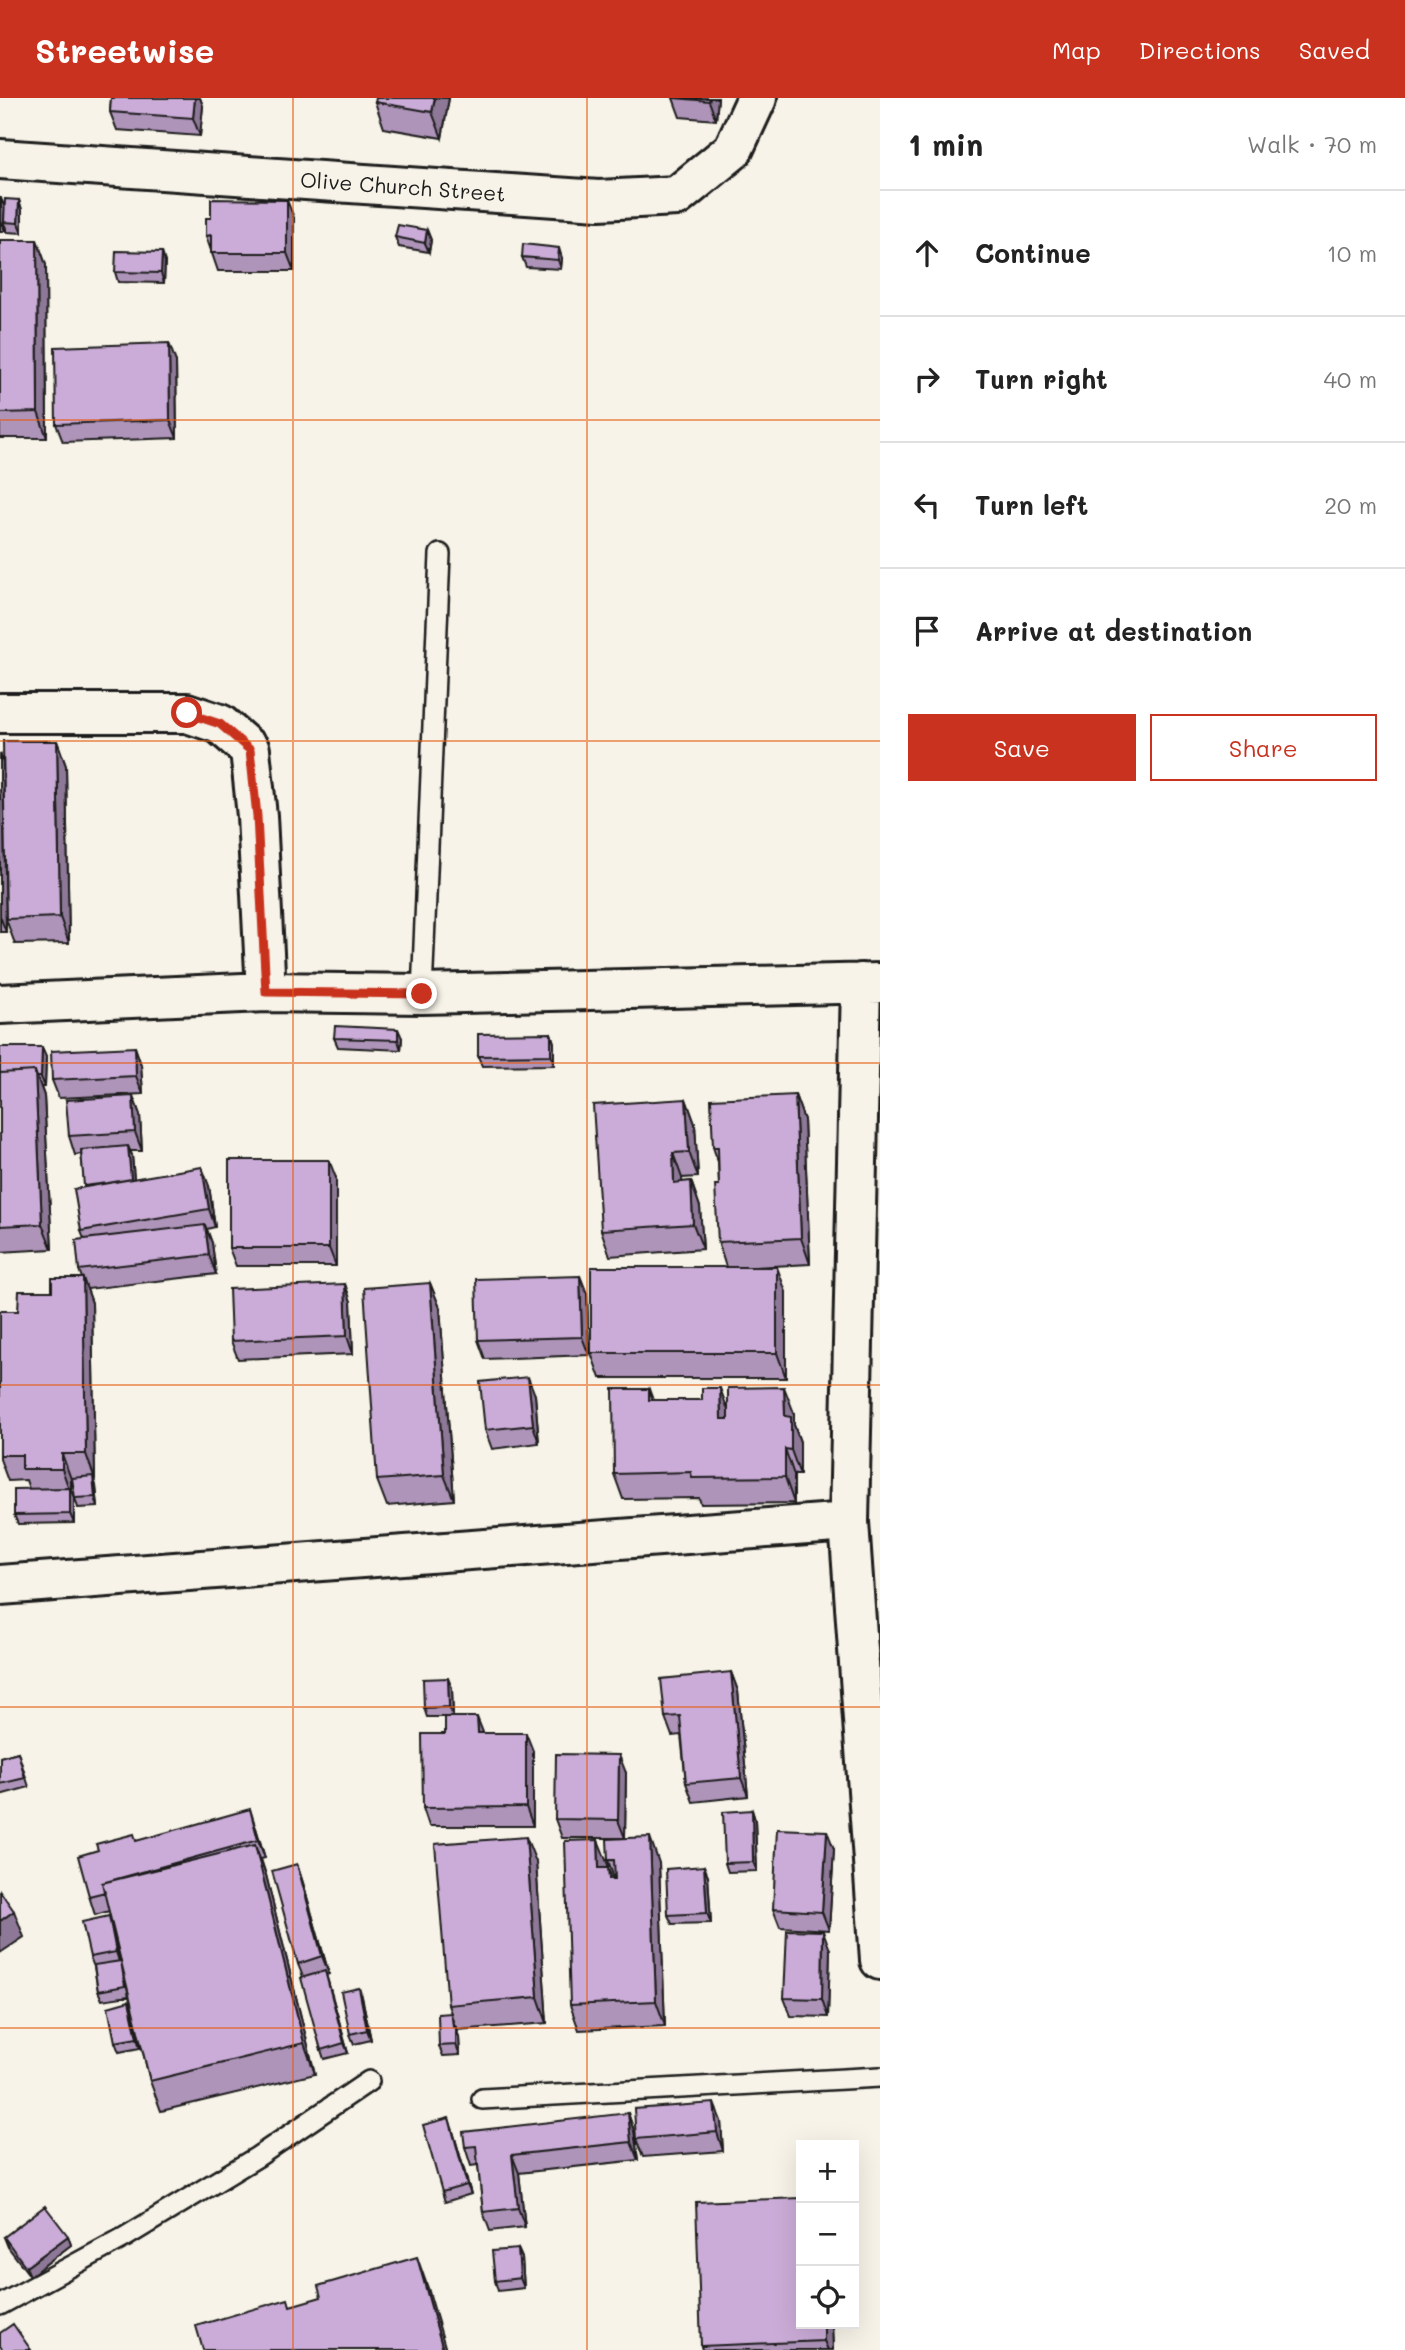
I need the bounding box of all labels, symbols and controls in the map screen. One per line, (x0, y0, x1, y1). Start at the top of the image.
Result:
text: Streetwise (35, 28, 214, 71)
text: Map (1052, 34, 1101, 65)
text: Directions (1139, 34, 1261, 65)
text: Saved (1299, 34, 1370, 65)
text: 1 min (908, 124, 983, 164)
text: Walk · 70 m (1247, 129, 1377, 159)
street label: Olive Church Street (299, 165, 507, 207)
icon: ahead (908, 234, 946, 272)
text: Continue (975, 236, 1091, 270)
text: 10 m (1327, 238, 1377, 268)
icon: right (908, 360, 946, 398)
text: Turn right (975, 362, 1108, 396)
text: 40 m (1324, 364, 1377, 394)
icon: left (908, 486, 946, 524)
text: Turn left (975, 488, 1088, 522)
text: 20 m (1324, 490, 1377, 520)
icon: arrive (908, 612, 946, 650)
text: Arrive at destination (975, 614, 1252, 648)
route start (171, 697, 202, 728)
button: Save (908, 714, 1136, 781)
button: Share (1150, 714, 1377, 781)
route end (406, 978, 437, 1009)
map controls (796, 2140, 859, 2329)
button: + (796, 2140, 859, 2203)
button: − (796, 2203, 859, 2266)
button: locate (796, 2266, 859, 2329)

